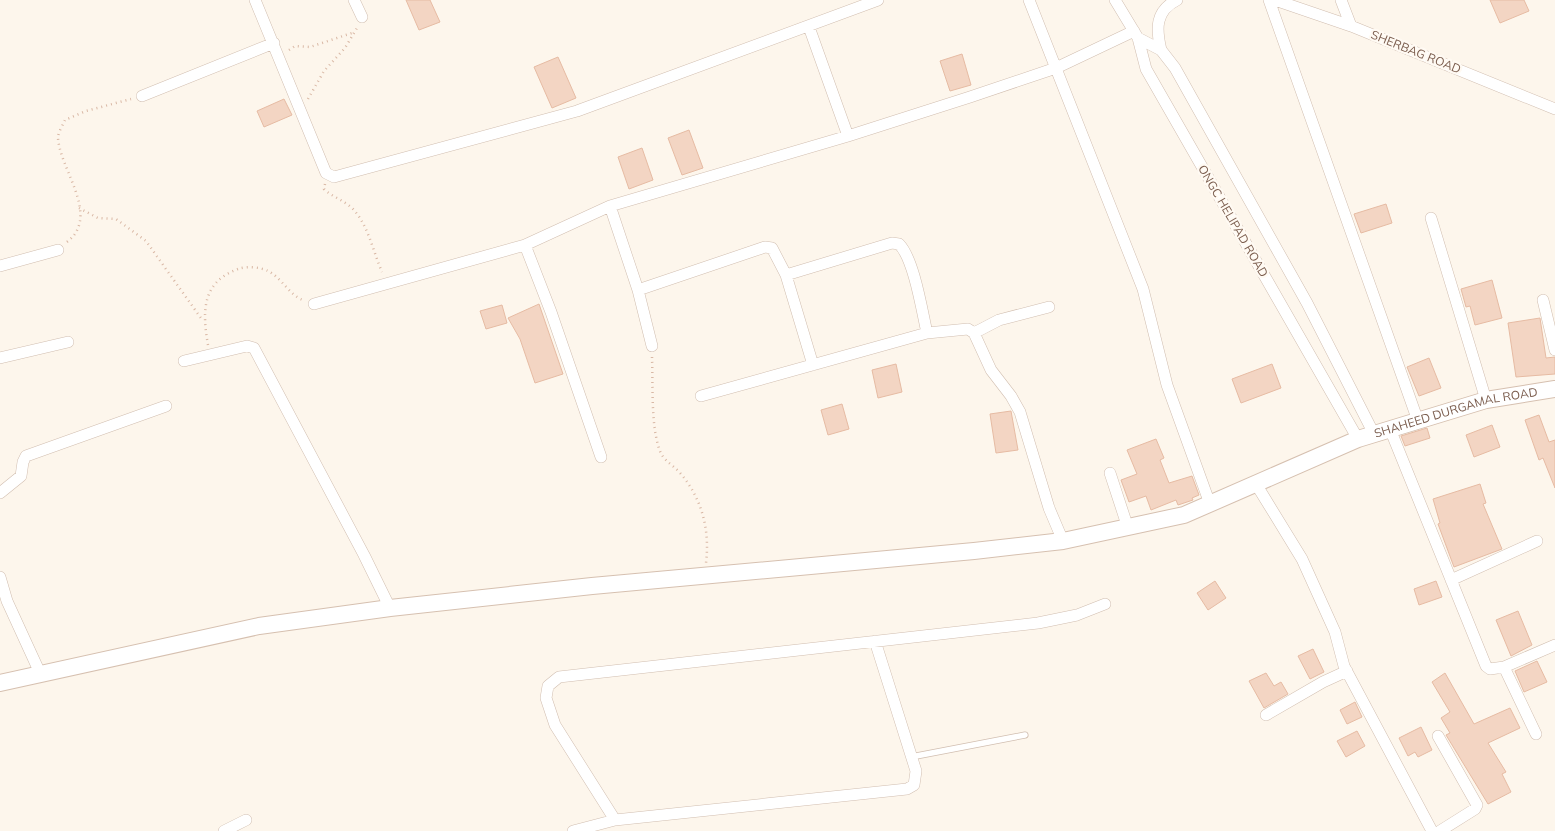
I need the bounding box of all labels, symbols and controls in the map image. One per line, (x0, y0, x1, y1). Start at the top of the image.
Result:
street label: SHERBAG ROAD (1369, 27, 1463, 76)
street label: ONGC HELIPAD ROAD (1195, 162, 1272, 280)
street label: SHAHEED DURGAMAL ROAD (1372, 384, 1539, 441)

